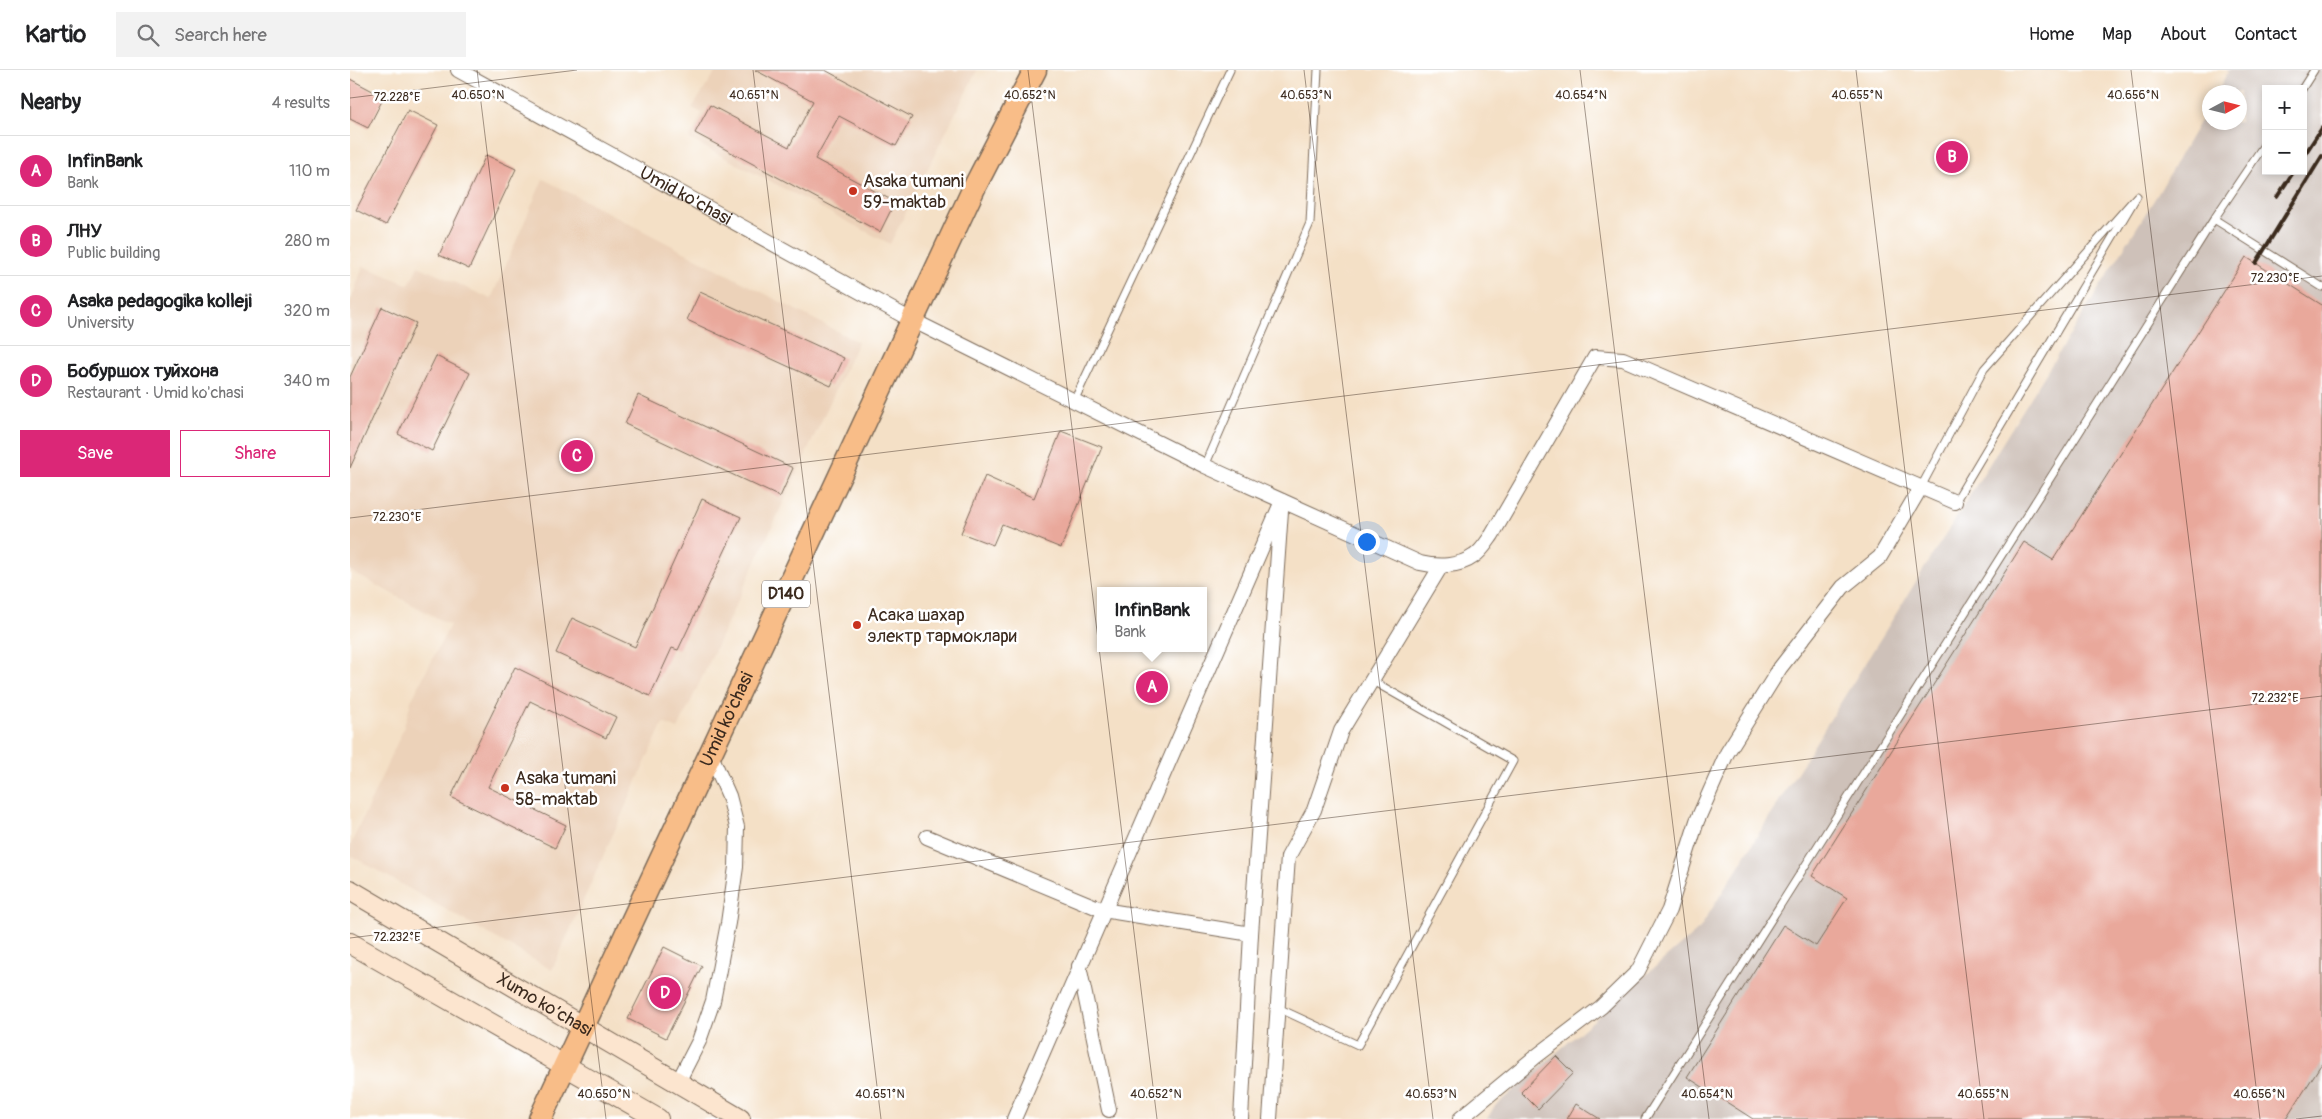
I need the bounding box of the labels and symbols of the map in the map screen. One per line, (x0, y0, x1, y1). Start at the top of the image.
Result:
north arrow (2202, 85, 2247, 130)
text: 40.650°N (452, 88, 504, 103)
text: 40.651°N (729, 88, 779, 103)
text: 40.652°N (1004, 88, 1056, 103)
text: 40.653°N (1280, 88, 1332, 103)
text: 40.654°N (1555, 88, 1607, 103)
text: 40.655°N (1831, 88, 1883, 103)
text: 40.656°N (2107, 88, 2159, 103)
text: 72.228°E (374, 90, 420, 105)
pin: B (1936, 138, 1968, 176)
street label: Umid ko'chasi (636, 161, 736, 230)
place label: Asaka tumani 59-maktab (863, 170, 964, 214)
marker: Asaka tumani 59-maktab (847, 185, 859, 197)
text: 72.230°E (2251, 271, 2299, 286)
pin: C (561, 437, 593, 475)
text: 72.230°E (373, 510, 421, 525)
your location (1354, 529, 1380, 555)
road number: D140 (762, 580, 810, 608)
place label: Асака шахар электр тармоклари (867, 604, 1017, 648)
marker: Асака шахар электр тармоклари (851, 619, 863, 631)
street label: Umid ko'chasi (694, 668, 758, 770)
pin: A (1136, 668, 1168, 706)
text: 72.232°E (2252, 691, 2298, 706)
place label: Asaka tumani 58-maktab (515, 767, 616, 811)
marker: Asaka tumani 58-maktab (499, 782, 511, 794)
text: 72.232°E (374, 930, 420, 945)
street label: Xumo ko’chasi (493, 967, 597, 1041)
pin: D (649, 974, 681, 1012)
text: 40.650°N (578, 1087, 630, 1102)
text: 40.651°N (855, 1087, 905, 1102)
text: 40.652°N (1130, 1087, 1182, 1102)
text: 40.653°N (1405, 1087, 1457, 1102)
text: 40.654°N (1681, 1087, 1733, 1102)
text: 40.655°N (1957, 1087, 2009, 1102)
text: 40.656°N (2233, 1087, 2285, 1102)

